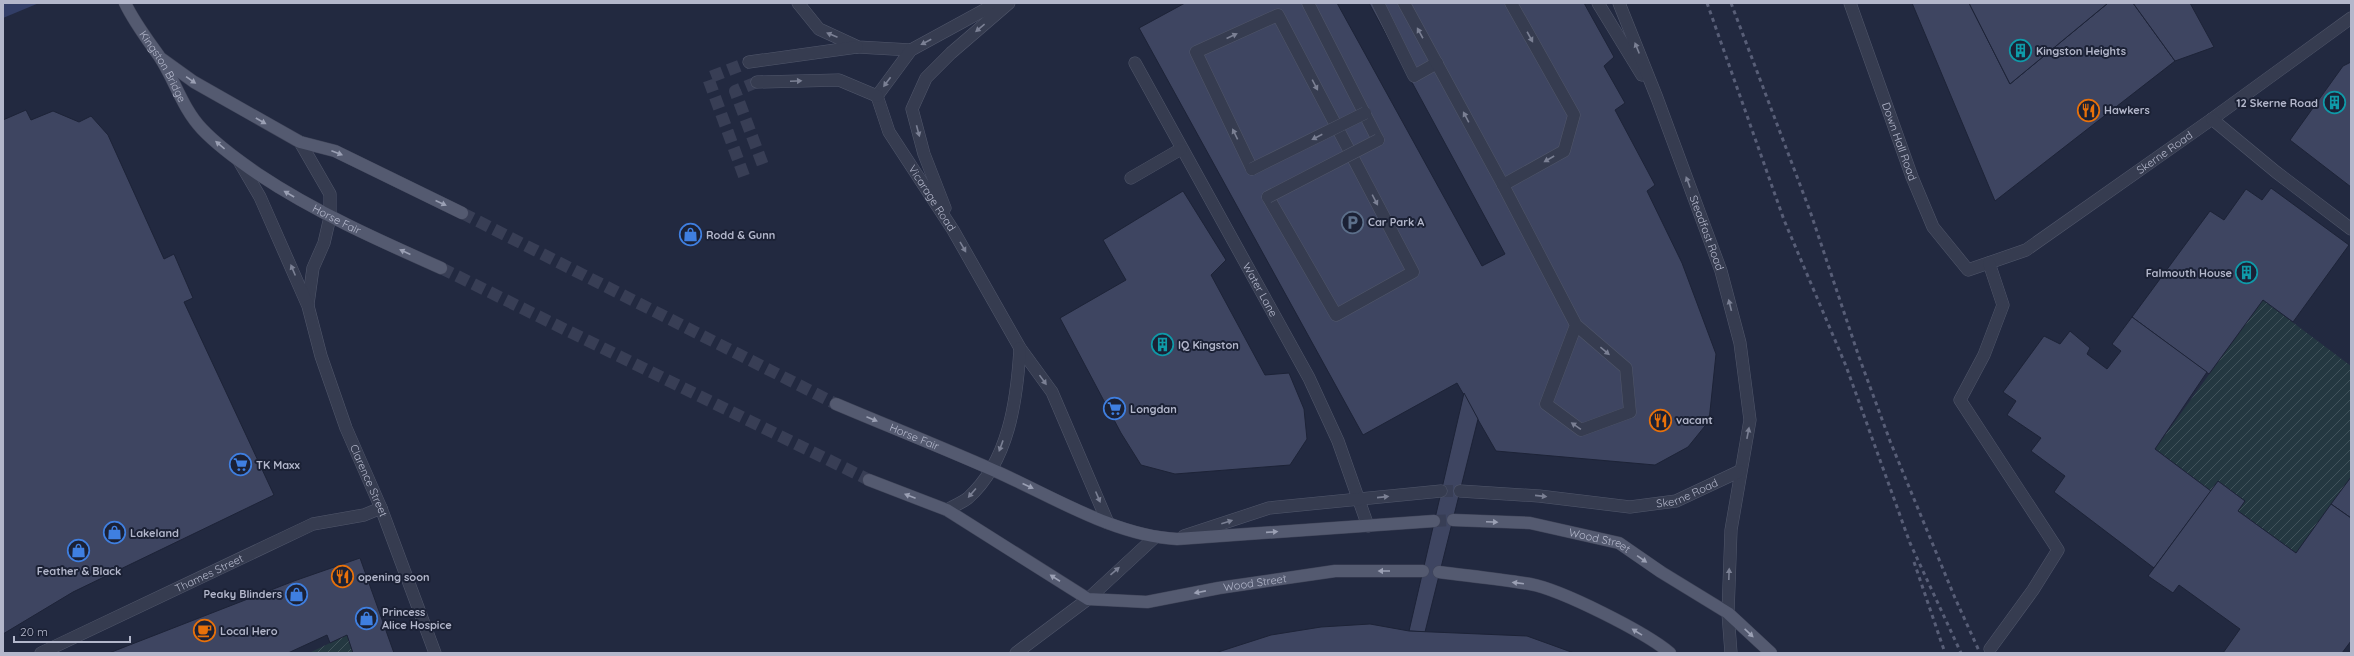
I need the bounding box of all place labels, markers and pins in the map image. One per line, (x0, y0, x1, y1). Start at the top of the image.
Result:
building icon: Kingston Heights (2008, 38, 2034, 64)
place label: Kingston Heights (2036, 44, 2126, 58)
building icon: 12 Skerne Road (2321, 90, 2347, 116)
place label: 12 Skerne Road (2236, 96, 2318, 110)
restaurant icon: Hawkers (2075, 97, 2101, 123)
place label: Hawkers (2104, 103, 2150, 117)
parking icon: Car Park A (1339, 209, 1365, 235)
place label: Car Park A (1368, 215, 1424, 229)
shop icon: Rodd & Gunn (677, 222, 703, 248)
place label: Rodd & Gunn (706, 228, 775, 242)
building icon: Falmouth House (2234, 260, 2260, 286)
place label: Falmouth House (2146, 266, 2233, 280)
building icon: IQ Kingston (1149, 332, 1175, 358)
place label: IQ Kingston (1178, 338, 1239, 352)
supermarket icon: Longdan (1101, 396, 1127, 422)
place label: Longdan (1130, 402, 1177, 416)
restaurant icon: vacant (1648, 407, 1674, 433)
place label: vacant (1676, 413, 1713, 427)
supermarket icon: TK Maxx (227, 452, 253, 478)
place label: TK Maxx (256, 458, 300, 472)
shop icon: Lakeland (101, 520, 127, 546)
place label: Lakeland (130, 526, 179, 540)
shop icon: Feather & Black (66, 538, 92, 564)
place label: Feather & Black (37, 564, 121, 578)
restaurant icon: opening soon (330, 564, 356, 590)
place label: opening soon (358, 570, 430, 584)
shop icon: Peaky Blinders (284, 581, 310, 607)
place label: Peaky Blinders (203, 587, 282, 601)
shop icon: Princess Alice Hospice (353, 605, 379, 631)
place label: Princess Alice Hospice (382, 605, 452, 632)
cafe icon: Local Hero (191, 618, 217, 644)
place label: Local Hero (220, 624, 278, 638)

